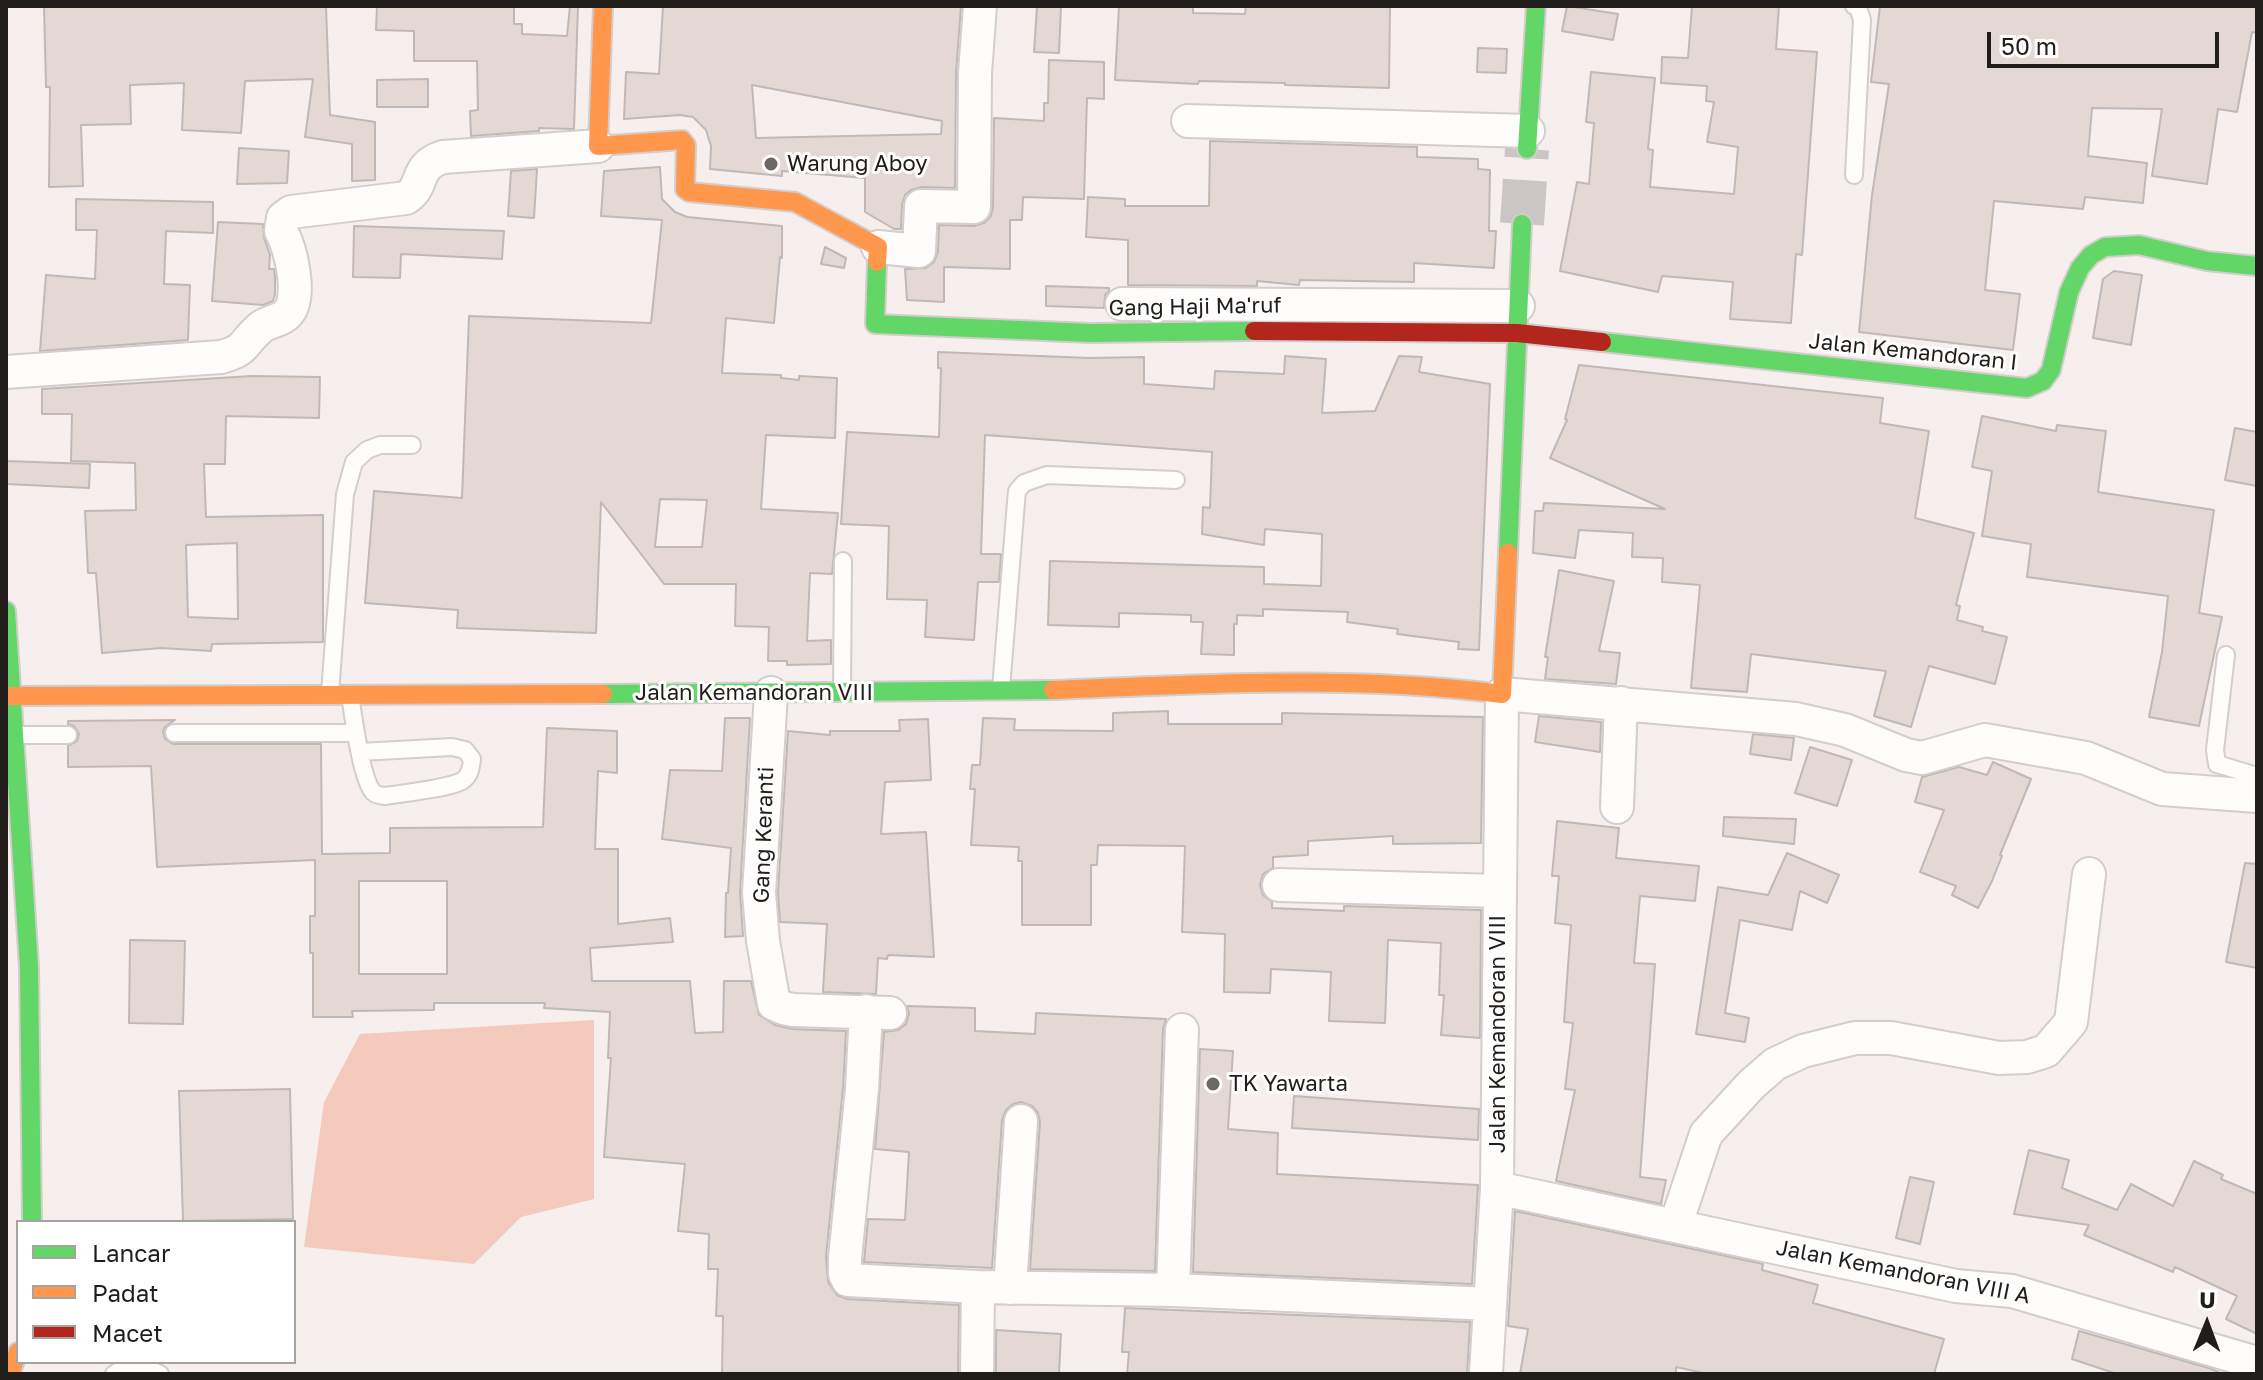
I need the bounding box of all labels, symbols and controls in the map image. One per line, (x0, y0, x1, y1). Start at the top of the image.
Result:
scale bar (1991, 16, 2223, 66)
text: 50 m (2001, 31, 2057, 60)
place label: Warung Aboy (787, 151, 927, 177)
marker: Warung Aboy (762, 155, 780, 173)
street label: Gang Haji Ma'ruf (1108, 292, 1282, 322)
street label: Jalan Kemandoran I (1807, 328, 2019, 376)
street label: Jalan Kemandoran VIII (635, 680, 873, 706)
street label: Gang Keranti (748, 766, 780, 904)
street label: Jalan Kemandoran VIII (1485, 915, 1511, 1153)
place label: TK Yawarta (1229, 1071, 1348, 1097)
marker: TK Yawarta (1204, 1075, 1222, 1093)
legend (16, 1220, 296, 1364)
street label: Jalan Kemandoran VIII A (1774, 1234, 2032, 1310)
text: Lancar (92, 1238, 170, 1267)
text: Padat (92, 1278, 159, 1307)
north arrow (2167, 1284, 2247, 1364)
text: U (2199, 1286, 2216, 1313)
text: Macet (92, 1318, 163, 1347)

